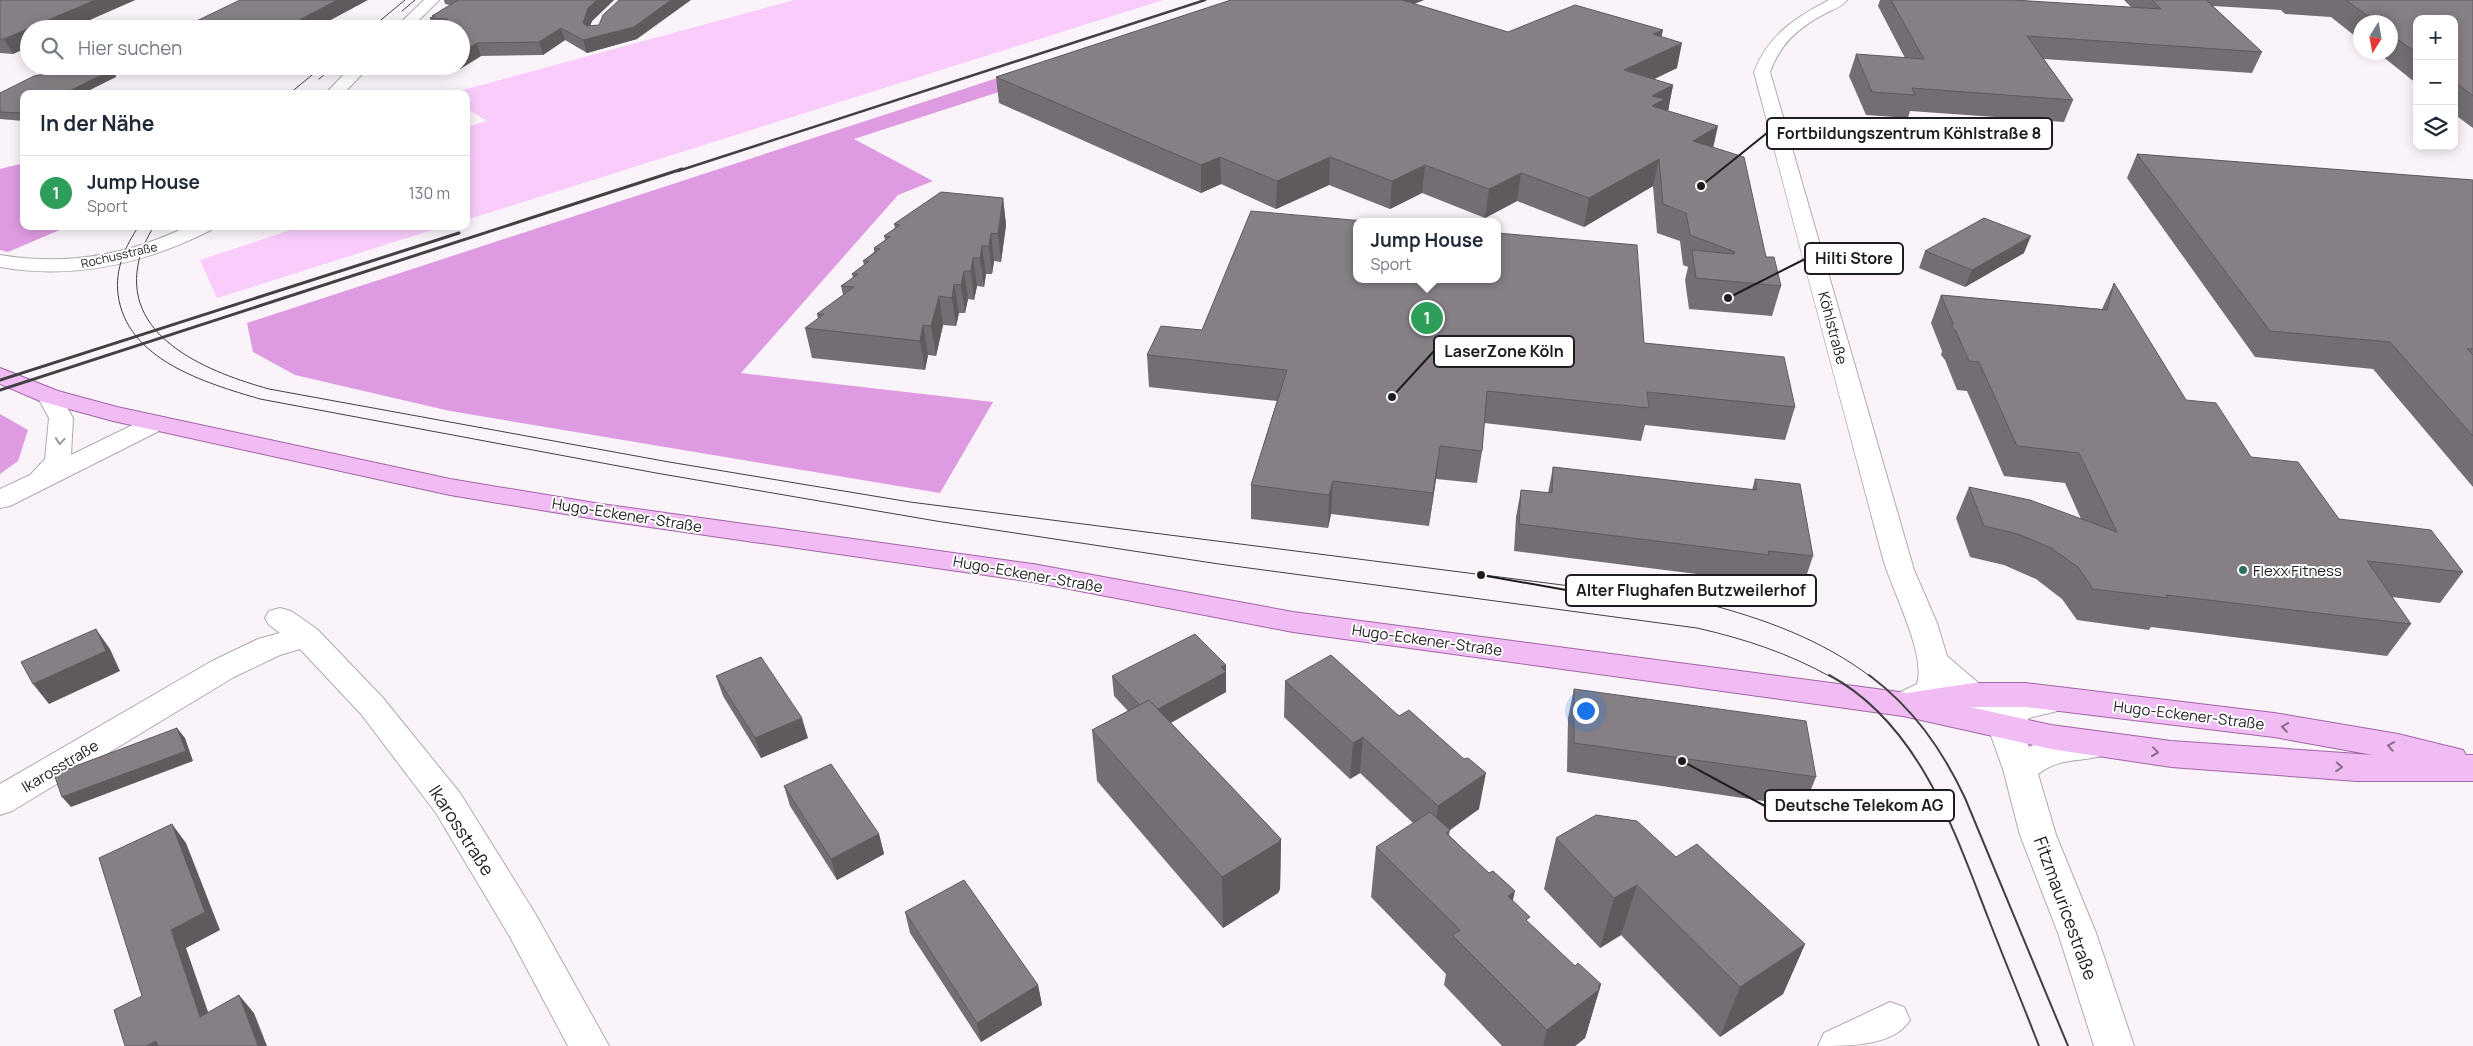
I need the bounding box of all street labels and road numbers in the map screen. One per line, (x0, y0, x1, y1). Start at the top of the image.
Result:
street label: Rochusstraße (79, 238, 159, 272)
street label: Köhlstraße (1813, 289, 1853, 367)
street label: Hugo-Eckener-Straße (550, 493, 704, 537)
street label: Hugo-Eckener-Straße (951, 550, 1105, 598)
street label: Hugo-Eckener-Straße (1350, 619, 1504, 661)
street label: Hugo-Eckener-Straße (2112, 695, 2266, 735)
street label: Ikarosstraße (18, 735, 103, 797)
street label: Ikarosstraße (424, 780, 500, 880)
street label: Fitzmauricestraße (2029, 833, 2103, 983)

